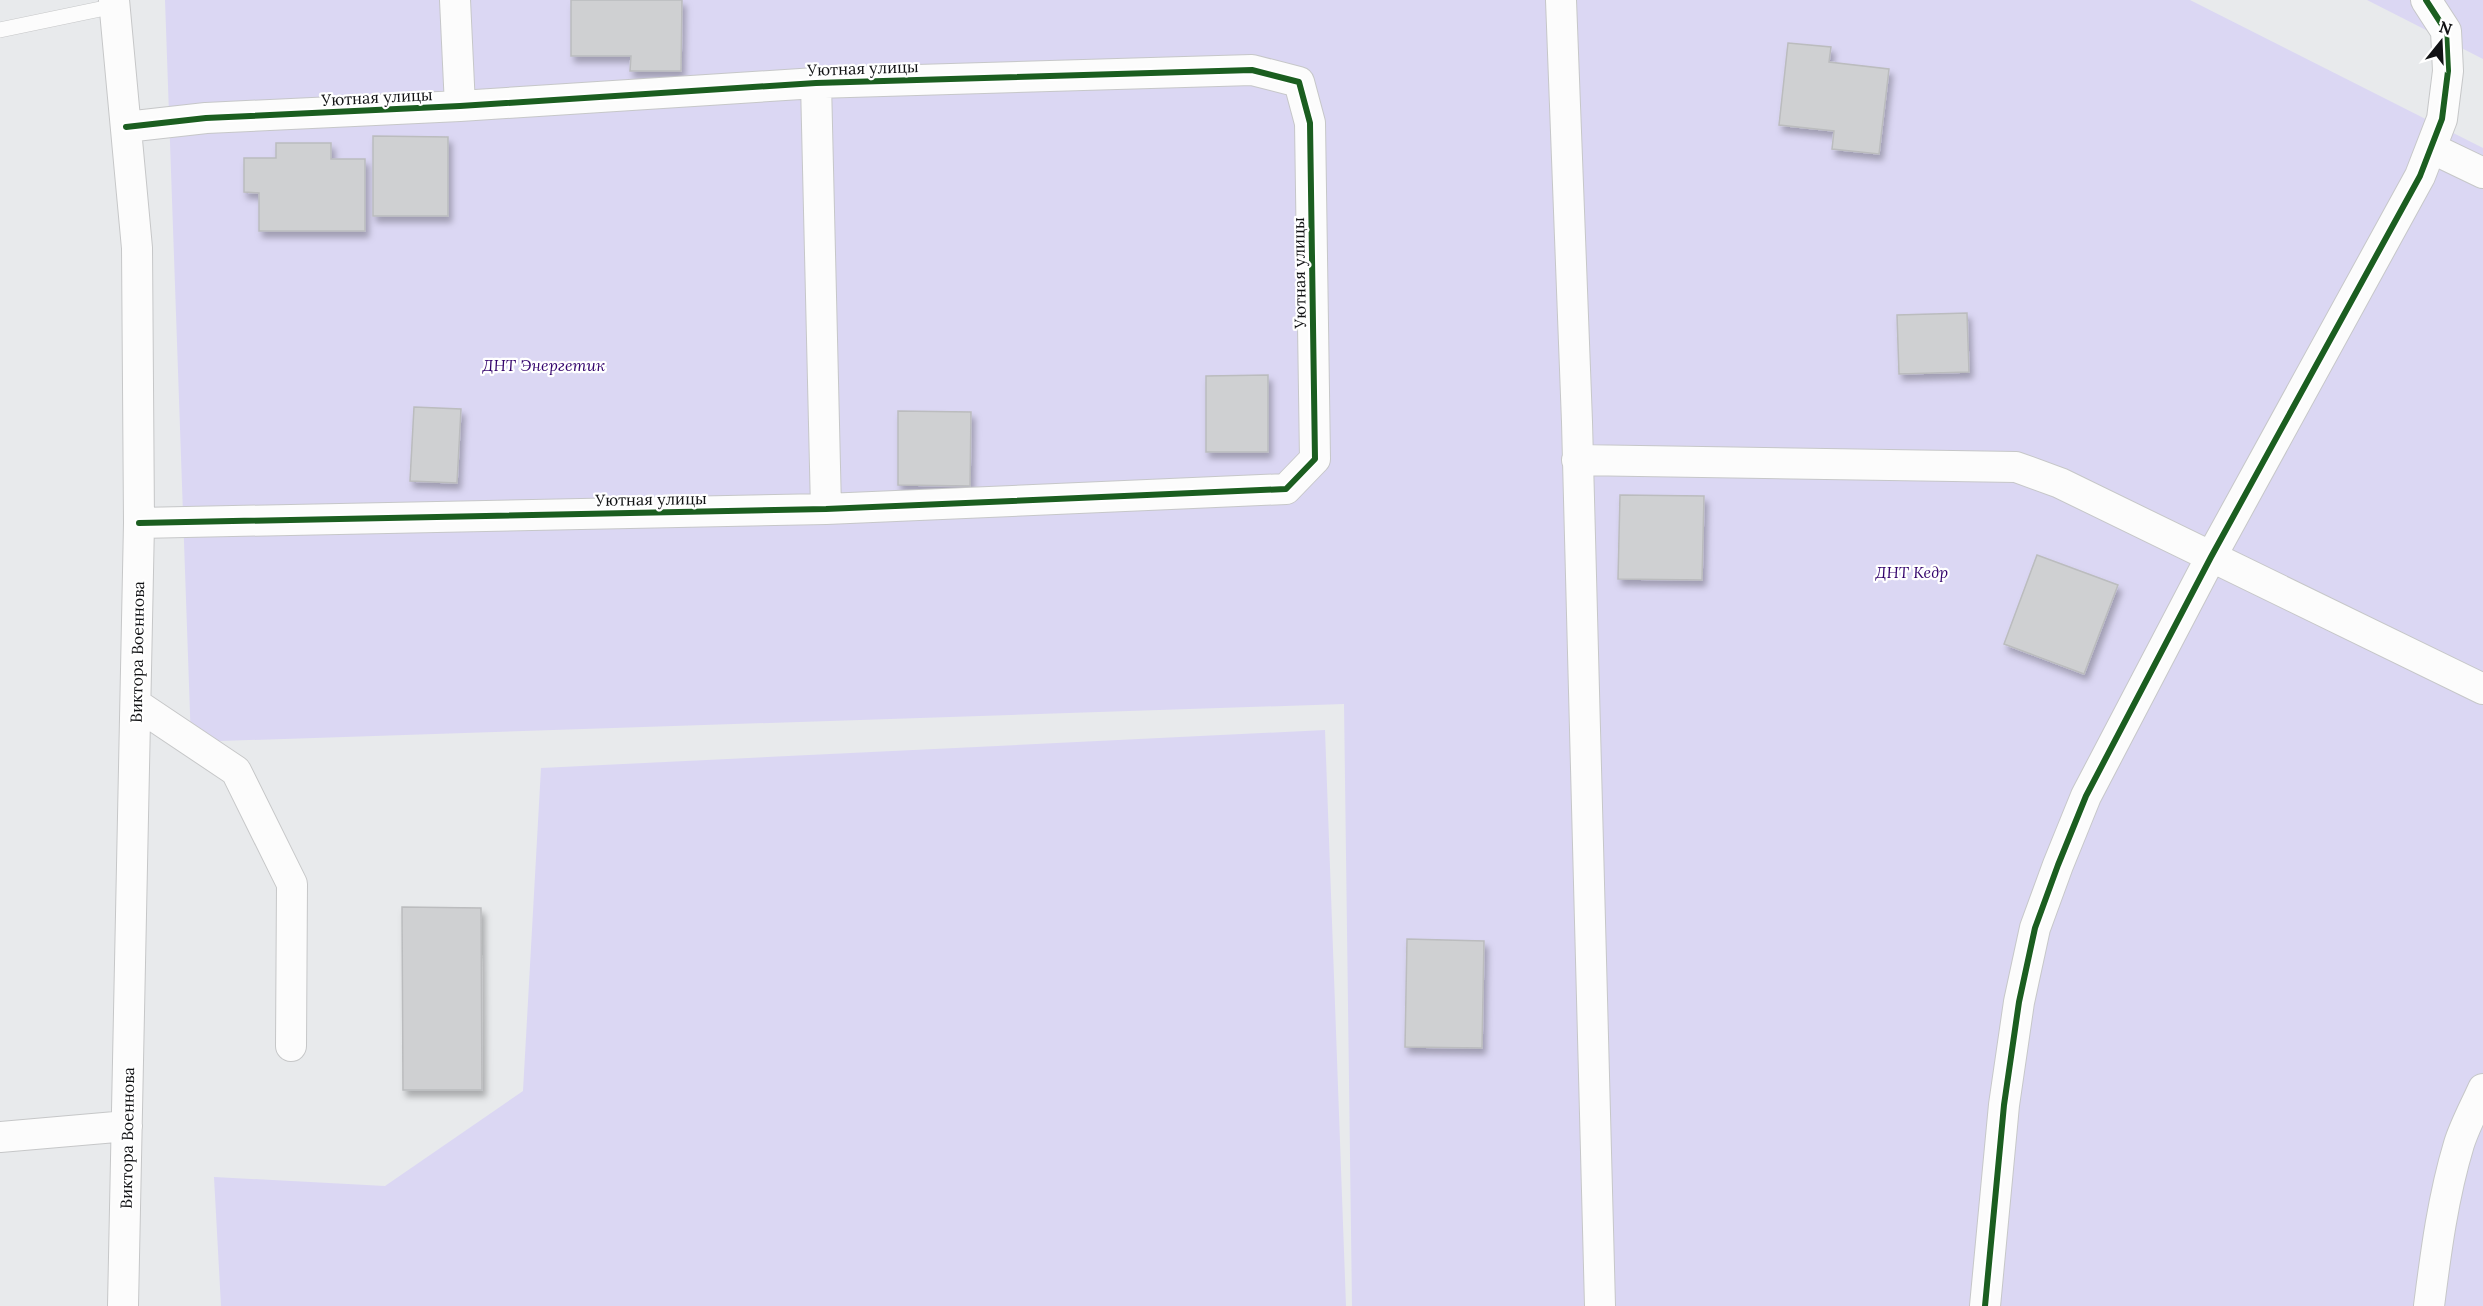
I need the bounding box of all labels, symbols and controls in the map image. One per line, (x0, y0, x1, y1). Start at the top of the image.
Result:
north arrow (2411, 12, 2471, 72)
text: N (2437, 16, 2455, 39)
street label: Уютная улицы (806, 56, 919, 80)
street label: Уютная улицы (320, 84, 433, 110)
street label: Уютная улицы (1288, 217, 1310, 330)
park label: ДНТ Энергетик (482, 355, 605, 375)
street label: Уютная улицы (594, 488, 707, 510)
park label: ДНТ Кедр (1875, 562, 1948, 582)
street label: Виктора Военнова (126, 581, 148, 723)
street label: Виктора Военнова (116, 1067, 138, 1209)

